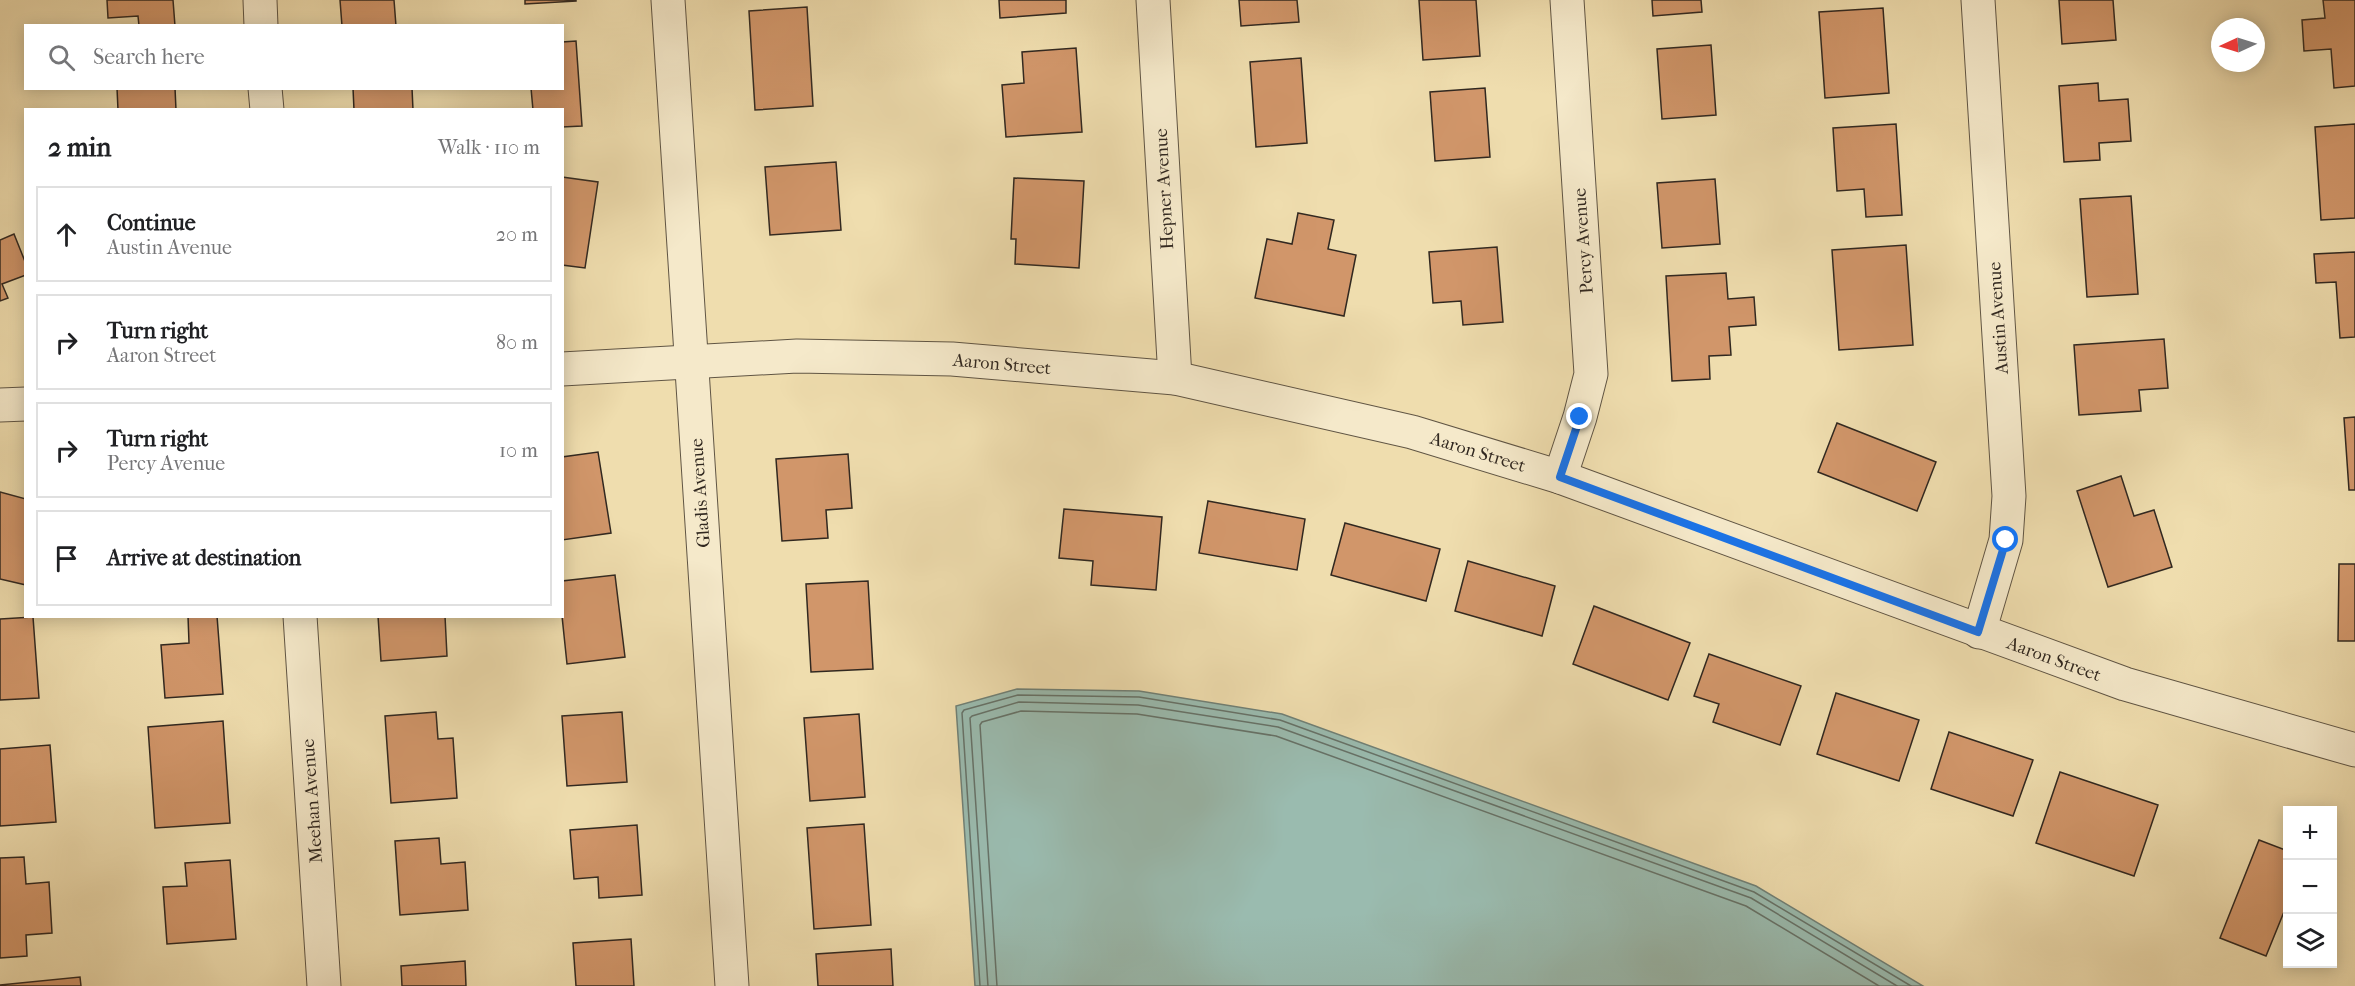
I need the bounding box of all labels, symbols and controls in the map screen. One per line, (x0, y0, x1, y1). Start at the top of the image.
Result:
north arrow (2211, 18, 2265, 72)
search box (24, 24, 564, 90)
icon: search (45, 41, 78, 74)
text: Search here (93, 44, 205, 70)
street label: Hepner Avenue (1151, 128, 1178, 250)
text: 2 min (48, 132, 111, 163)
text: Walk · 110 m (438, 136, 540, 159)
street label: Percy Avenue (1569, 187, 1598, 295)
text: Continue (107, 210, 196, 236)
icon: ahead (50, 218, 83, 251)
text: 20 m (496, 223, 538, 246)
text: Austin Avenue (107, 236, 232, 259)
street label: Austin Avenue (1984, 261, 2013, 376)
text: Turn right (107, 318, 208, 344)
icon: right (50, 326, 83, 359)
text: 80 m (496, 331, 538, 354)
text: Aaron Street (107, 344, 216, 367)
street label: Aaron Street (951, 350, 1052, 379)
route end (1566, 403, 1592, 429)
text: Turn right (107, 426, 208, 452)
street label: Aaron Street (1427, 428, 1529, 477)
icon: right (50, 434, 83, 467)
street label: Gladis Avenue (686, 437, 715, 548)
text: 10 m (499, 439, 538, 462)
text: Percy Avenue (107, 452, 225, 475)
route start (1992, 526, 2018, 552)
icon: arrive (50, 542, 83, 575)
text: Arrive at destination (107, 545, 301, 571)
street label: Aaron Street (2003, 632, 2104, 686)
street label: Meehan Avenue (298, 738, 327, 864)
map controls (2283, 806, 2337, 968)
button: + (2283, 806, 2337, 860)
button: − (2283, 860, 2337, 914)
button: layers (2283, 914, 2337, 968)

